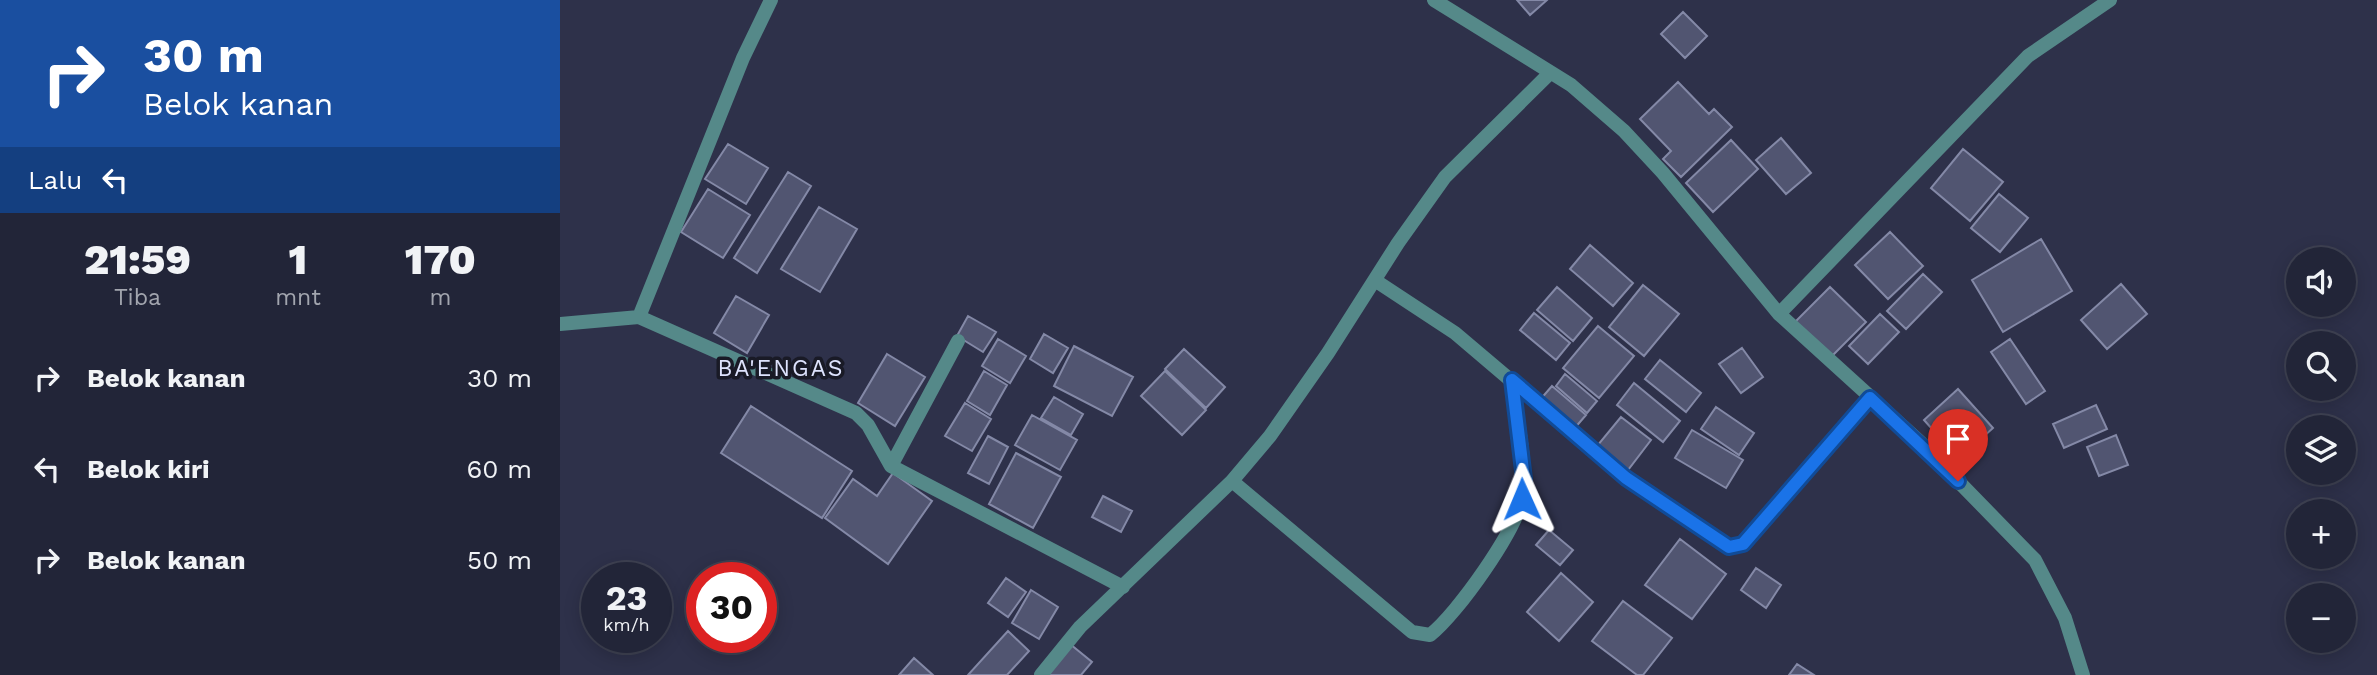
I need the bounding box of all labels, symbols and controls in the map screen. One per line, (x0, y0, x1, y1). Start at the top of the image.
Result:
text: 30 m (143, 26, 264, 84)
icon: right (28, 28, 119, 119)
text: Belok kanan (143, 85, 333, 123)
icon: left (96, 161, 134, 199)
text: Lalu (28, 165, 82, 195)
text: 21:59 (84, 235, 191, 284)
text: 1 (289, 235, 307, 284)
text: 170 (405, 235, 476, 284)
map controls (2286, 247, 2356, 653)
button: sound (2286, 247, 2356, 317)
text: Tiba (114, 284, 161, 311)
text: mnt (275, 284, 321, 311)
text: m (429, 284, 451, 311)
button: search (2286, 331, 2356, 401)
district label: BA'ENGAS (718, 355, 844, 382)
icon: right (28, 359, 66, 397)
text: Belok kanan (87, 363, 246, 393)
text: 30 m (467, 363, 532, 393)
pin (1928, 409, 1988, 481)
button: layers (2286, 415, 2356, 485)
icon: arrive (1939, 420, 1977, 458)
icon: left (28, 450, 66, 488)
text: Belok kiri (87, 454, 210, 484)
text: 60 m (466, 454, 532, 484)
position arrow (1485, 462, 1559, 536)
button: + (2286, 499, 2356, 569)
icon: right (28, 541, 66, 579)
text: Belok kanan (87, 545, 246, 575)
text: 50 m (467, 545, 532, 575)
speed limit sign: 30 (686, 562, 777, 653)
text: 23 (606, 577, 647, 619)
button: − (2286, 583, 2356, 653)
text: km/h (603, 614, 650, 635)

